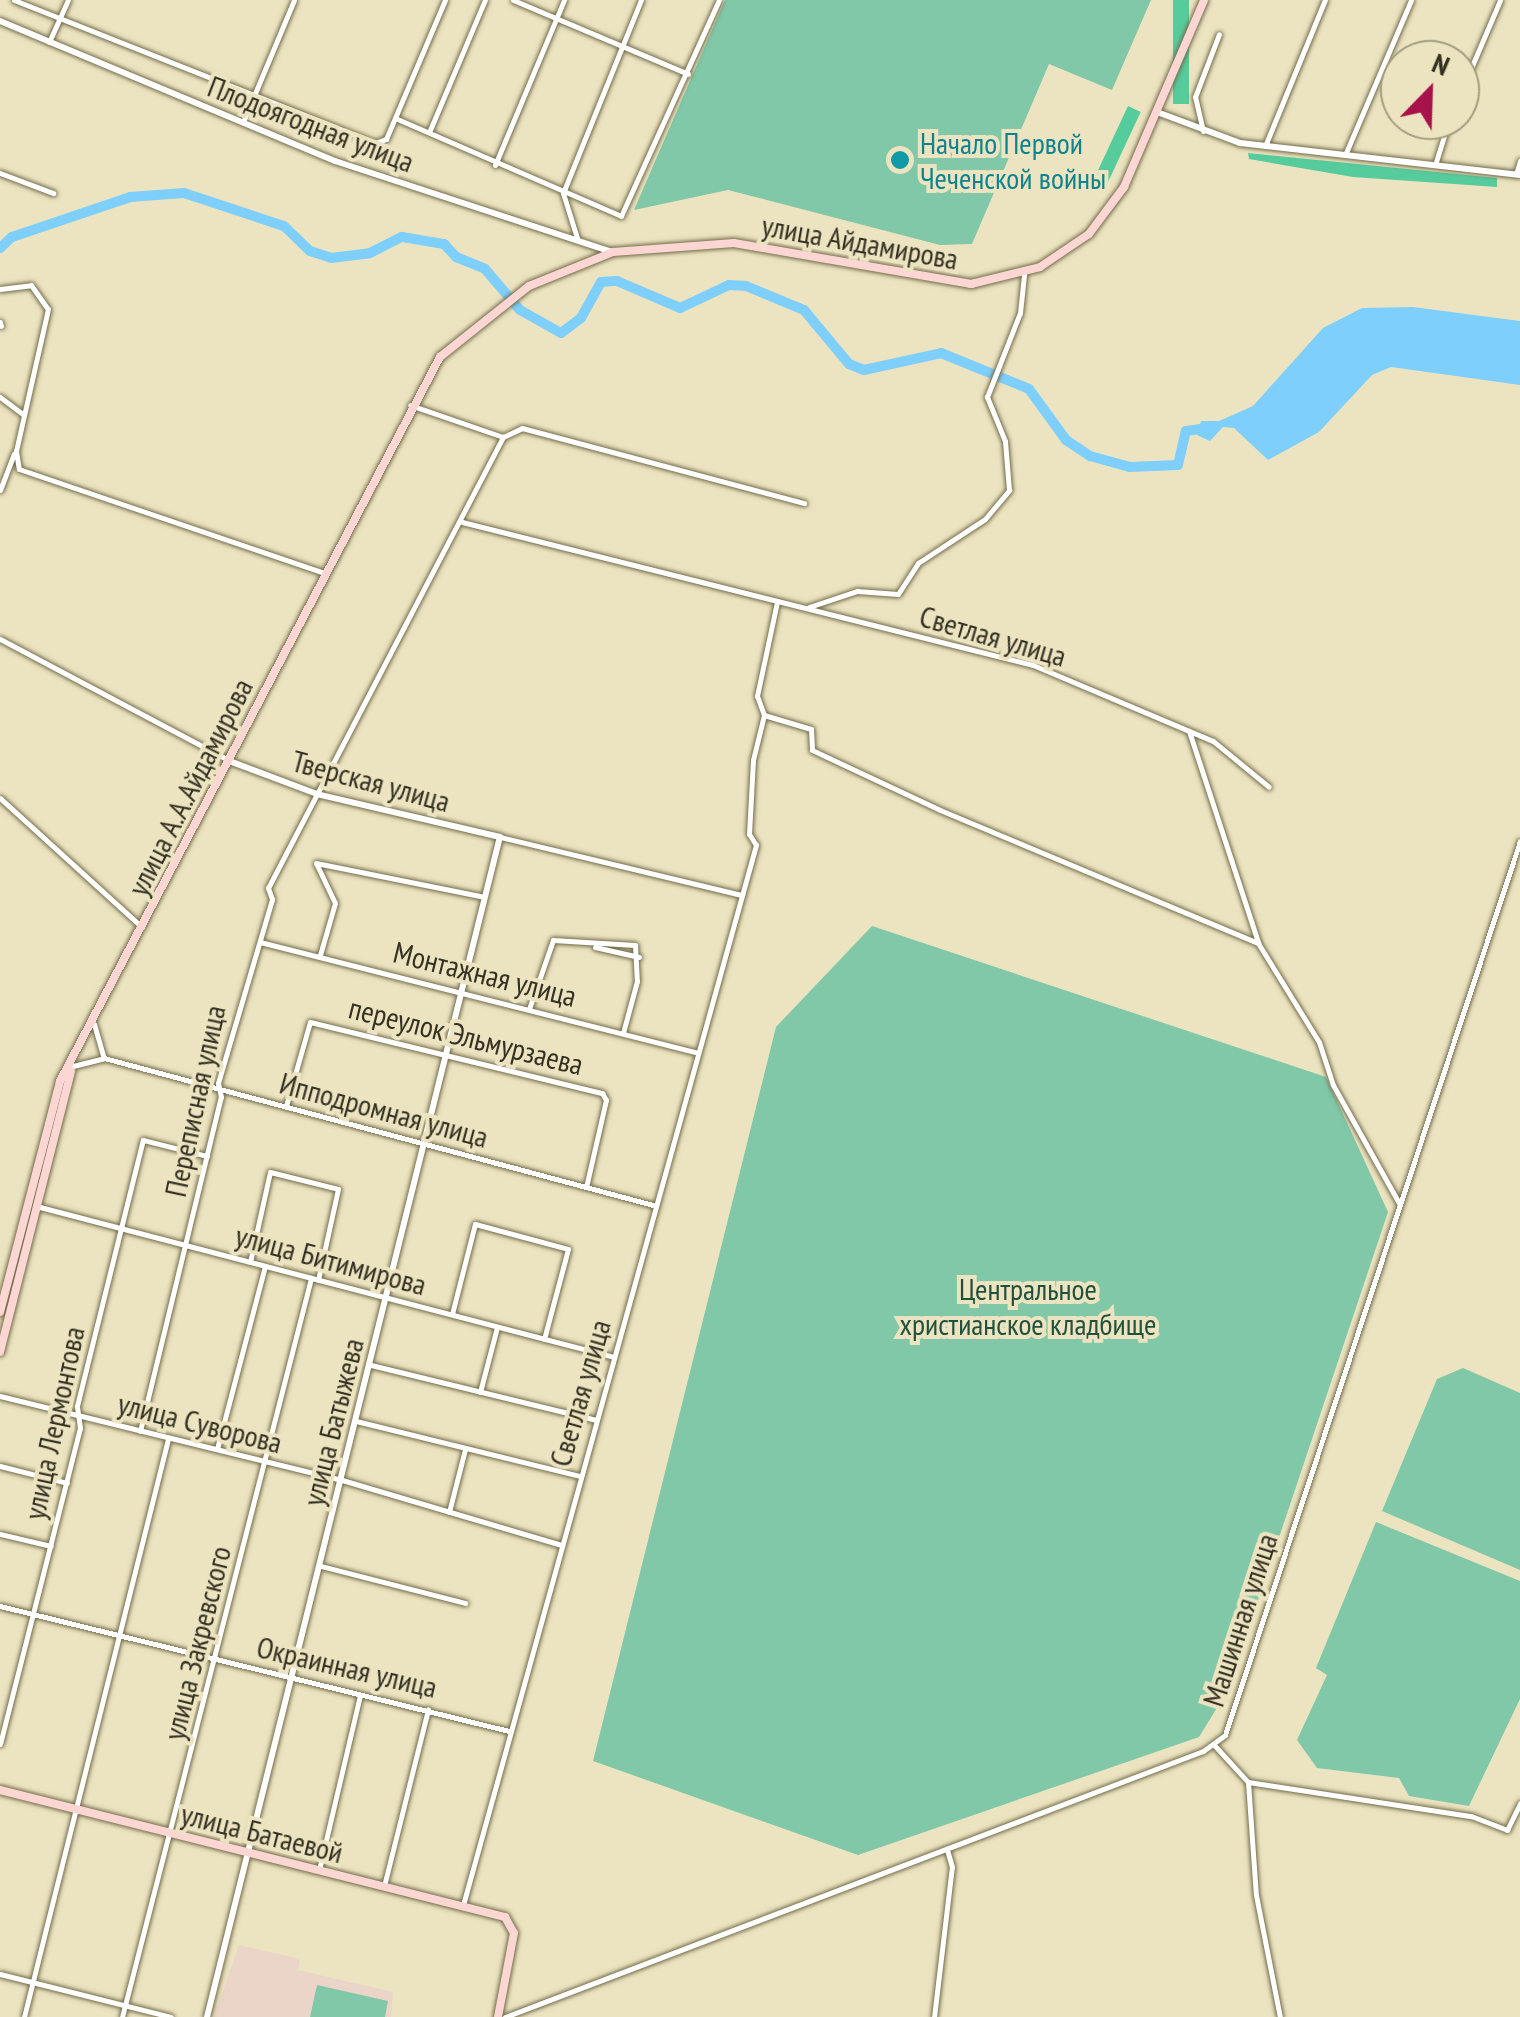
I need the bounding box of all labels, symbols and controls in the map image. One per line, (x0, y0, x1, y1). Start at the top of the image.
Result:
north arrow (1380, 40, 1480, 140)
text: N (1427, 44, 1455, 84)
street label: Плодоягодная улица (203, 68, 419, 180)
place label: Начало Первой Чеченской войны (920, 125, 1106, 196)
marker: Начало Первой Чеченской войны (889, 149, 911, 171)
street label: улица Айдамирова (759, 207, 961, 277)
street label: Светлая улица (915, 598, 1071, 674)
street label: улица А.А.Айдамирова (120, 672, 260, 902)
street label: Тверская улица (288, 743, 454, 819)
street label: Монтажная улица (390, 934, 580, 1014)
street label: переулок Эльмурзаева (345, 989, 587, 1083)
street label: Переписная улица (157, 1002, 233, 1200)
street label: Ипподромная улица (276, 1065, 492, 1155)
street label: улица Битимирова (232, 1217, 430, 1303)
park label: Центральное христианское кладбище (900, 1271, 1156, 1342)
street label: Светлая улица (542, 1315, 618, 1471)
street label: улица Лермонтова (16, 1323, 92, 1523)
street label: улица Батыжева (295, 1335, 371, 1509)
street label: улица Суворова (114, 1385, 286, 1461)
street label: Машинная улица (1195, 1529, 1285, 1711)
street label: улица Закревского (156, 1542, 238, 1744)
street label: Окраинная улица (253, 1629, 441, 1705)
street label: улица Батаевой (177, 1796, 347, 1870)

